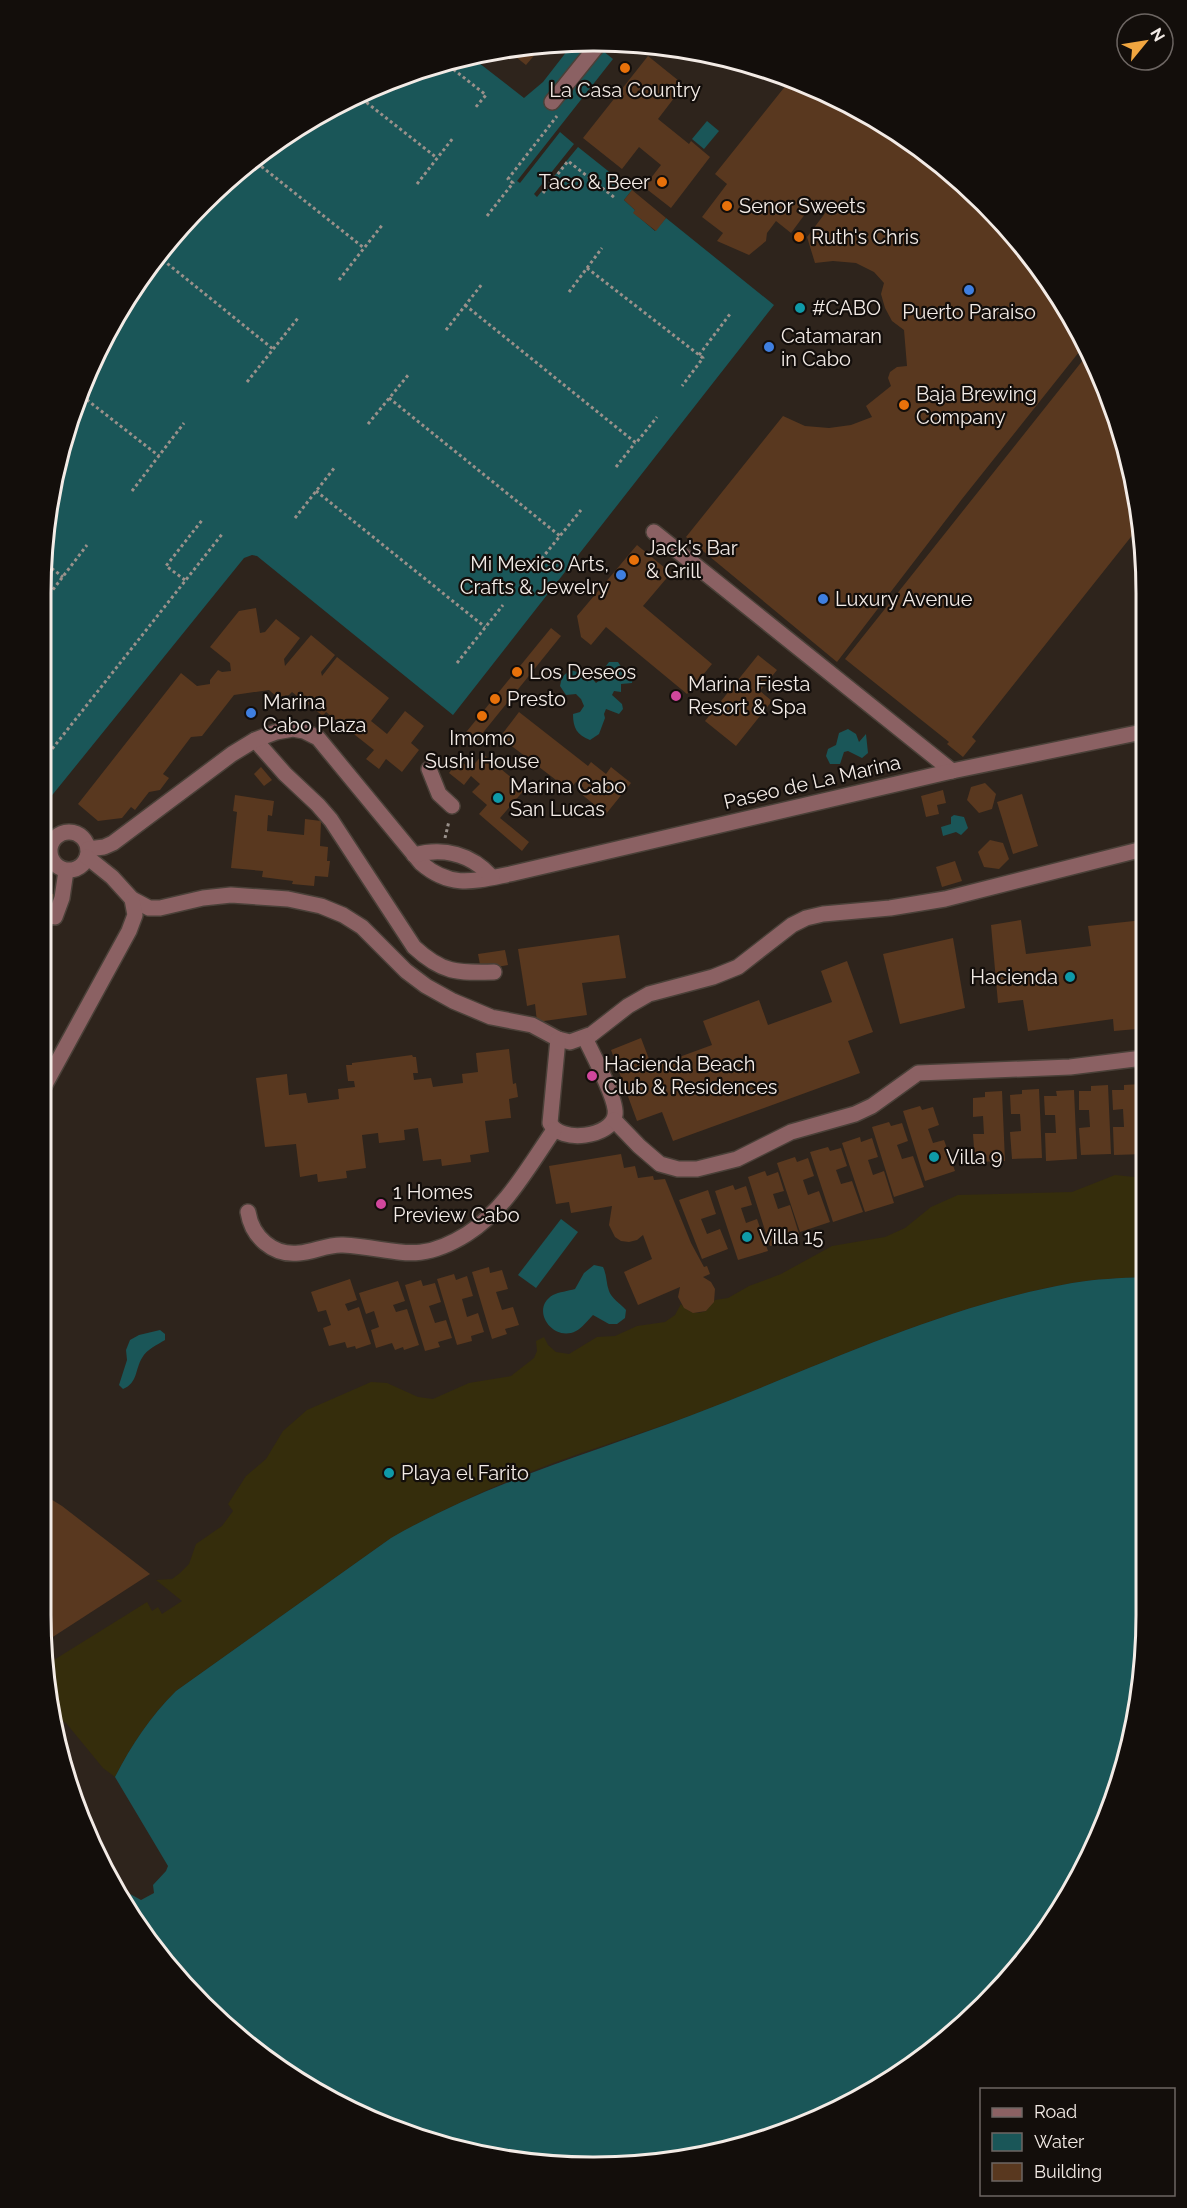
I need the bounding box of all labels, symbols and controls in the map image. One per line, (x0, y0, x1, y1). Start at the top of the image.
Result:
north arrow (1115, 12, 1175, 72)
text: N (1146, 25, 1169, 45)
marker: La Casa Country (618, 61, 632, 75)
place label: La Casa Country (549, 78, 701, 102)
place label: Taco & Beer (539, 170, 650, 194)
marker: Taco & Beer (655, 175, 669, 189)
place label: Senor Sweets (739, 194, 866, 218)
marker: Senor Sweets (720, 199, 734, 213)
place label: Ruth's Chris (811, 225, 919, 249)
marker: Ruth's Chris (792, 230, 806, 244)
marker: Puerto Paraiso (962, 283, 976, 297)
place label: #CABO (812, 296, 881, 320)
place label: Puerto Paraiso (902, 300, 1036, 324)
marker: #CABO (793, 301, 807, 315)
place label: Catamaran in Cabo (781, 324, 882, 371)
marker: Catamaran in Cabo (762, 340, 776, 354)
place label: Baja Brewing Company (916, 382, 1037, 429)
marker: Baja Brewing Company (897, 398, 911, 412)
place label: Jack's Bar & Grill (646, 536, 738, 583)
place label: Mi Mexico Arts, Crafts & Jewelry (460, 552, 609, 599)
marker: Jack's Bar & Grill (627, 553, 641, 567)
marker: Mi Mexico Arts, Crafts & Jewelry (614, 568, 628, 582)
place label: Luxury Avenue (835, 587, 973, 611)
marker: Luxury Avenue (816, 592, 830, 606)
place label: Los Deseos (529, 660, 636, 684)
marker: Los Deseos (510, 665, 524, 679)
place label: Marina Fiesta Resort & Spa (688, 672, 811, 719)
place label: Presto (507, 687, 566, 711)
marker: Marina Fiesta Resort & Spa (669, 689, 683, 703)
place label: Marina Cabo Plaza (263, 690, 366, 737)
marker: Presto (488, 692, 502, 706)
marker: Marina Cabo Plaza (244, 706, 258, 720)
marker: Imomo Sushi House (475, 709, 489, 723)
place label: Imomo Sushi House (425, 726, 540, 773)
street label: Paseo de La Marina (721, 750, 903, 814)
place label: Marina Cabo San Lucas (510, 774, 626, 821)
marker: Marina Cabo San Lucas (491, 791, 505, 805)
place label: Hacienda (970, 965, 1058, 989)
marker: Hacienda (1063, 970, 1077, 984)
place label: Hacienda Beach Club & Residences (604, 1052, 778, 1099)
marker: Hacienda Beach Club & Residences (585, 1069, 599, 1083)
place label: Villa 9 (946, 1145, 1003, 1169)
marker: Villa 9 (927, 1150, 941, 1164)
place label: 1 Homes Preview Cabo (393, 1180, 520, 1227)
marker: 1 Homes Preview Cabo (374, 1197, 388, 1211)
place label: Villa 15 (759, 1225, 823, 1249)
marker: Villa 15 (740, 1230, 754, 1244)
place label: Playa el Farito (401, 1461, 529, 1485)
marker: Playa el Farito (382, 1466, 396, 1480)
legend (980, 2088, 1175, 2196)
text: Road (1034, 2101, 1077, 2122)
text: Water (1034, 2131, 1085, 2152)
text: Building (1034, 2161, 1102, 2182)

